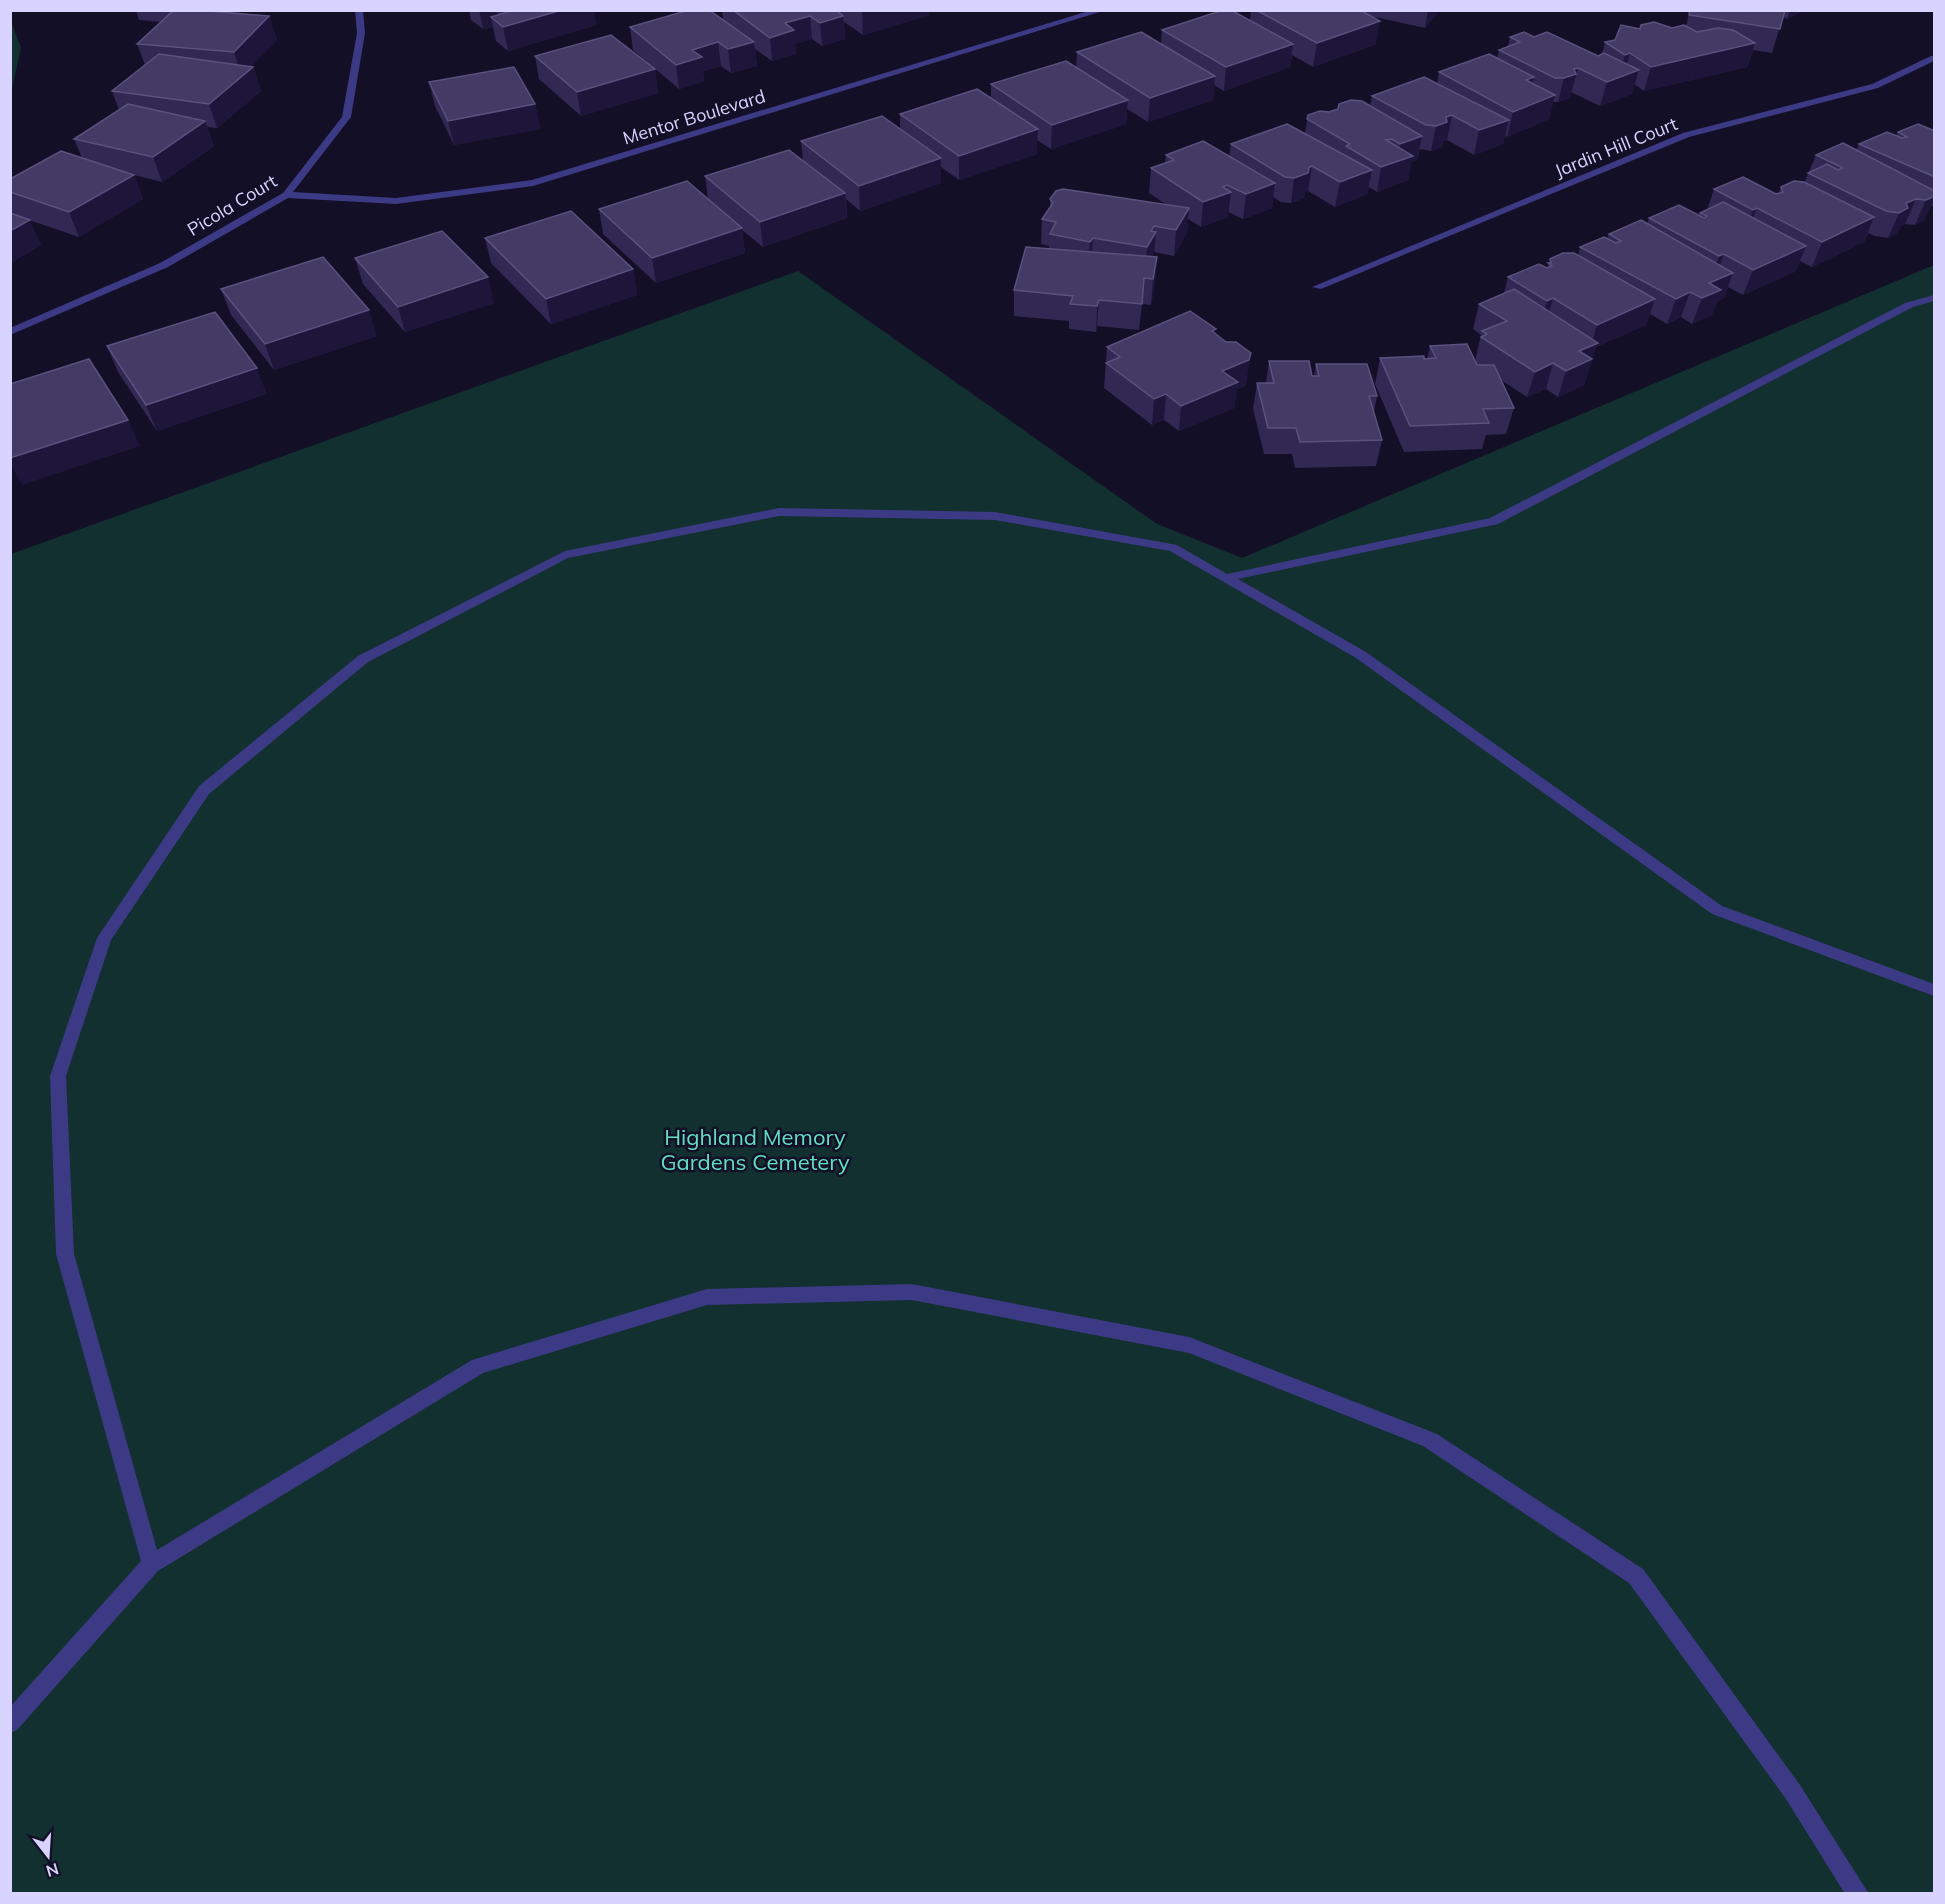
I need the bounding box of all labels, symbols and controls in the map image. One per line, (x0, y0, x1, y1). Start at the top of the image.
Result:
street label: Mentor Boulevard (620, 84, 768, 150)
street label: Jardin Hill Court (1551, 112, 1681, 182)
street label: Picola Court (183, 169, 281, 241)
park label: Highland Memory Gardens Cemetery (660, 1123, 850, 1176)
north arrow (18, 1826, 78, 1886)
text: N (44, 1859, 61, 1882)

